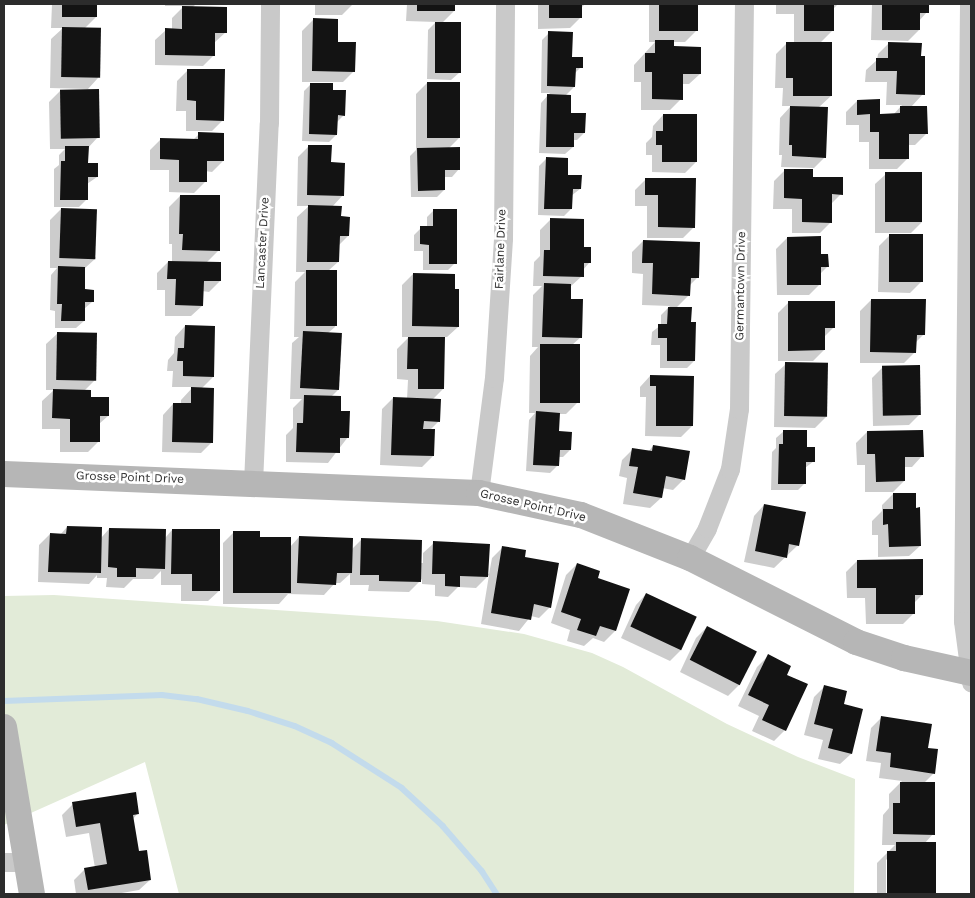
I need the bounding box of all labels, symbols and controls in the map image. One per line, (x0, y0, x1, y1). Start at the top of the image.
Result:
street label: Lancaster Drive (253, 197, 273, 289)
street label: Fairlane Drive (492, 209, 510, 289)
street label: Germantown Drive (733, 231, 749, 341)
street label: Grosse Point Drive (76, 469, 184, 487)
street label: Grosse Point Drive (479, 487, 587, 525)

